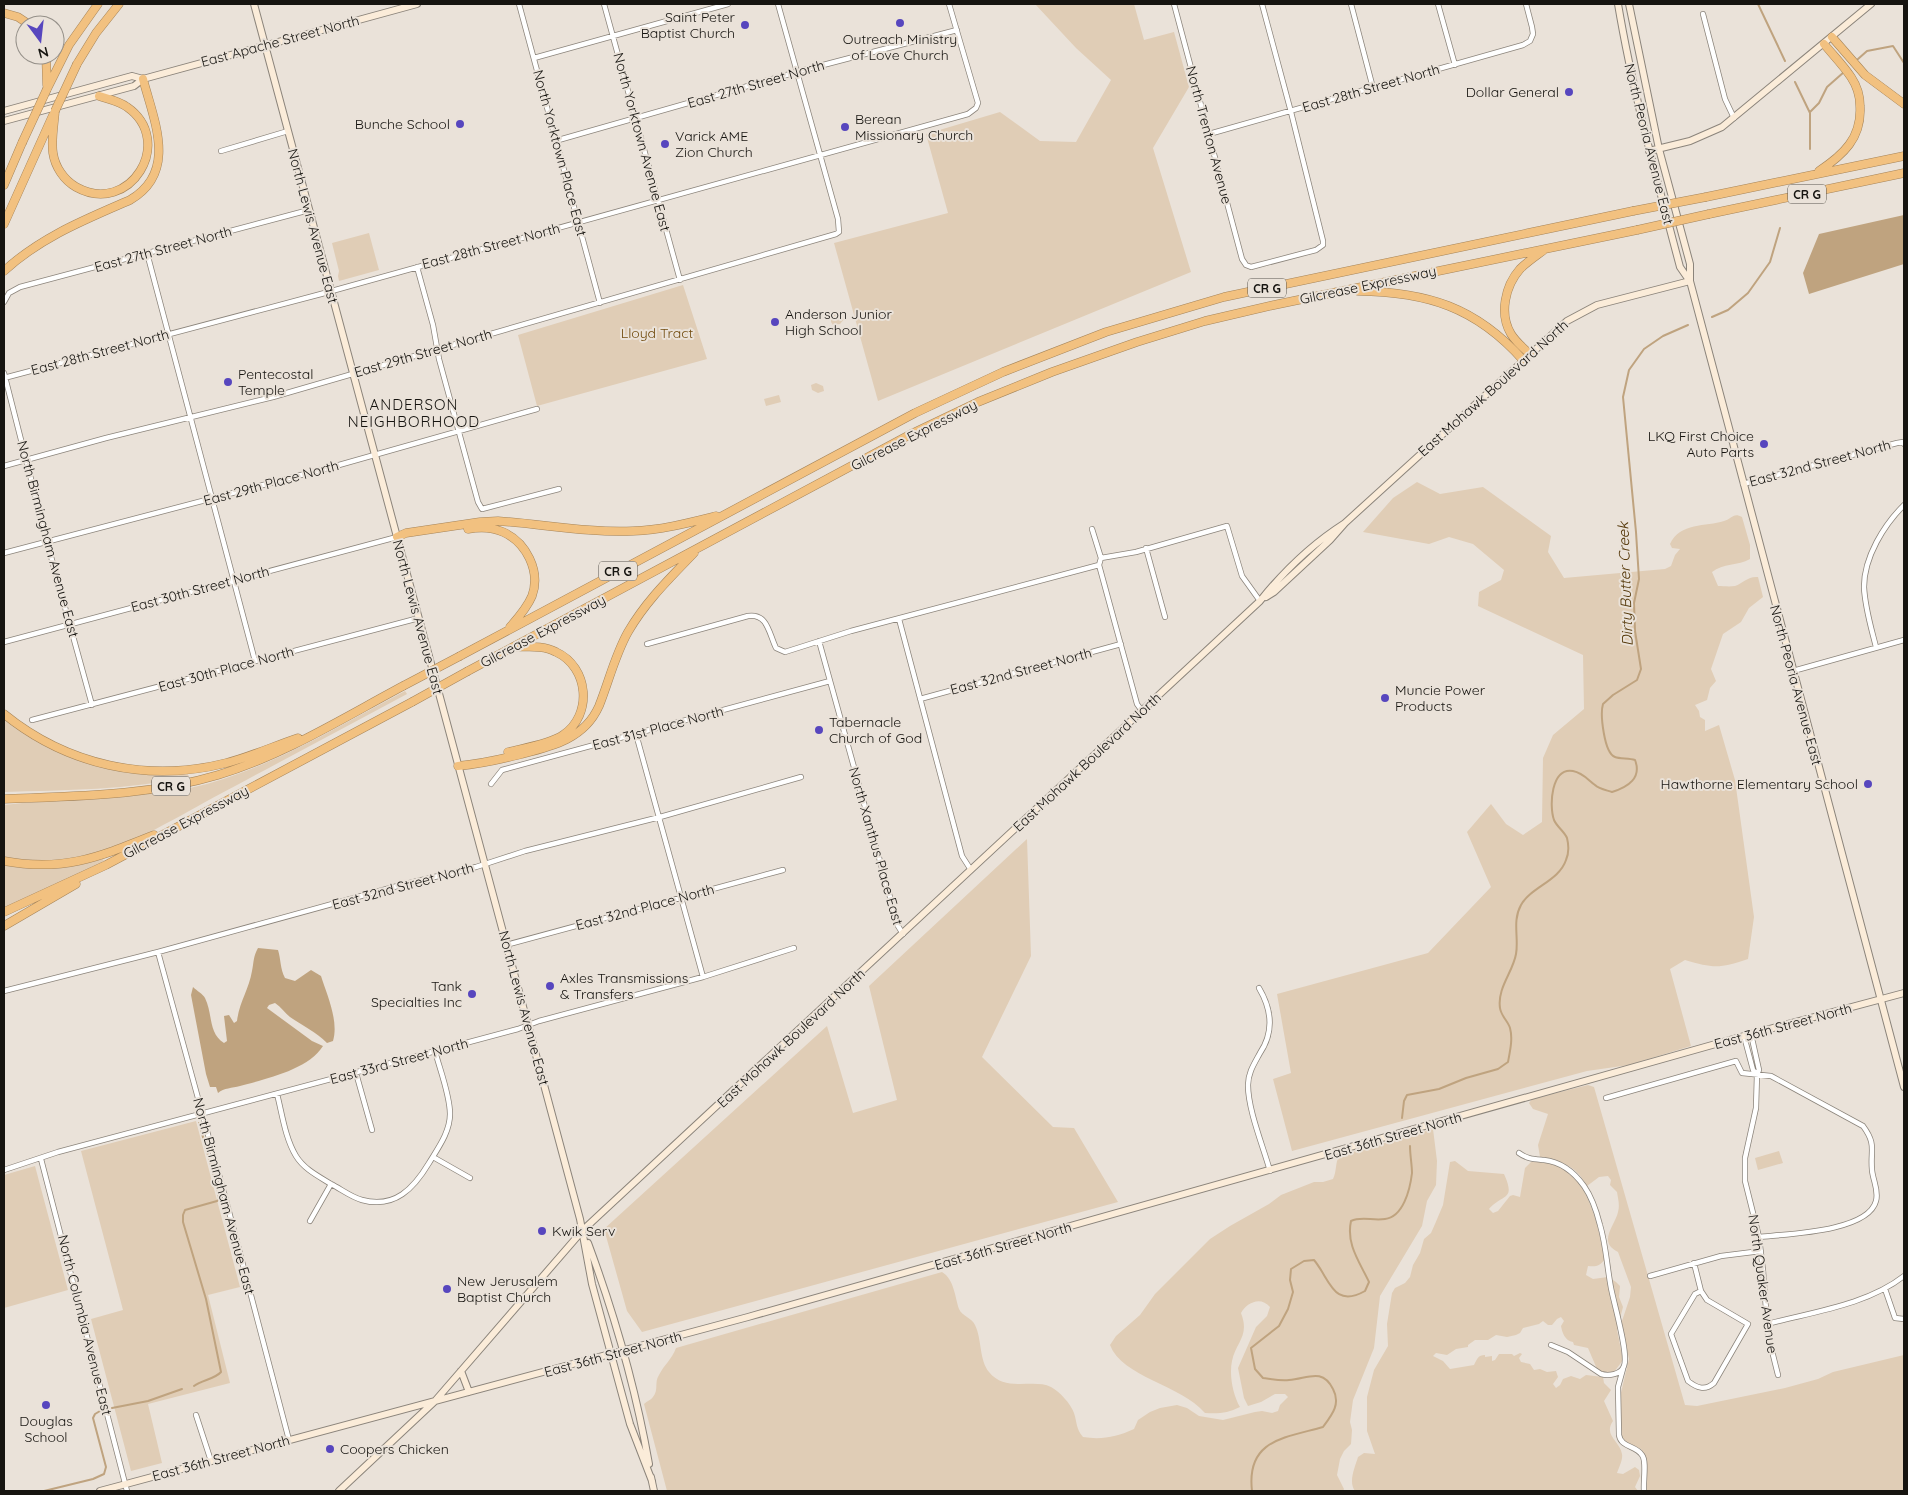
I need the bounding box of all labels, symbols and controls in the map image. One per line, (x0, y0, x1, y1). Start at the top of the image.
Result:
place label: Saint Peter Baptist Church (641, 8, 736, 42)
street label: East Apache Street North (199, 11, 361, 71)
north arrow (15, 15, 65, 65)
marker: Outreach Ministry of Love Church (894, 17, 906, 29)
marker: Saint Peter Baptist Church (739, 19, 751, 31)
place label: Outreach Ministry of Love Church (843, 30, 957, 64)
text: N (36, 43, 51, 63)
street label: North Yorktown Avenue East (609, 51, 675, 234)
street label: East 27th Street North (685, 56, 827, 112)
street label: East 28th Street North (1300, 60, 1442, 116)
street label: North Peoria Avenue East (1620, 62, 1678, 227)
street label: North Trenton Avenue (1182, 64, 1236, 206)
street label: North Yorktown Place East (529, 68, 591, 238)
place label: Dollar General (1466, 83, 1559, 101)
marker: Dollar General (1563, 86, 1575, 98)
place label: Berean Missionary Church (855, 110, 973, 144)
place label: Bunche School (355, 115, 450, 133)
marker: Bunche School (454, 118, 466, 130)
marker: Berean Missionary Church (839, 121, 851, 133)
place label: Varick AME Zion Church (675, 127, 753, 161)
marker: Varick AME Zion Church (659, 138, 671, 150)
street label: North Lewis Avenue East (284, 147, 342, 305)
road number: CR G (1788, 184, 1826, 203)
street label: East 28th Street North (420, 219, 562, 273)
street label: East 27th Street North (92, 222, 234, 276)
street label: Gilcrease Expressway (1298, 262, 1438, 308)
road number: CR G (1248, 278, 1286, 298)
place label: Anderson Junior High School (785, 305, 892, 339)
marker: Anderson Junior High School (769, 316, 781, 328)
street label: East Mohawk Boulevard North (1414, 316, 1572, 460)
park label: Lloyd Tract (621, 324, 693, 342)
street label: East 28th Street North (29, 325, 171, 379)
street label: East 29th Street North (352, 325, 494, 381)
place label: Pentecostal Temple (238, 365, 314, 399)
marker: Pentecostal Temple (222, 376, 234, 388)
district label: ANDERSON NEIGHBORHOOD (348, 395, 480, 431)
street label: Gilcrease Expressway (848, 395, 980, 475)
place label: LKQ First Choice Auto Parts (1648, 427, 1754, 461)
street label: East 32nd Street North (1747, 435, 1893, 491)
marker: LKQ First Choice Auto Parts (1758, 438, 1770, 450)
street label: North Birmingham Avenue East (13, 439, 83, 640)
street label: East 29th Place North (201, 456, 341, 510)
water label: Dirty Butter Creek (1613, 520, 1637, 647)
street label: North Lewis Avenue East (389, 538, 447, 696)
street label: East 30th Street North (129, 562, 271, 616)
road number: CR G (599, 562, 637, 580)
street label: Gilcrease Expressway (477, 590, 609, 672)
street label: North Peoria Avenue East (1766, 603, 1826, 767)
street label: East 30th Place North (156, 642, 296, 696)
street label: East 32nd Street North (948, 643, 1094, 699)
place label: Muncie Power Products (1395, 681, 1486, 715)
street label: East Mohawk Boulevard North (1009, 689, 1165, 835)
marker: Muncie Power Products (1379, 692, 1391, 704)
street label: East 31st Place North (590, 702, 726, 754)
place label: Tabernacle Church of God (829, 713, 922, 747)
marker: Tabernacle Church of God (813, 724, 825, 736)
street label: North Xanthus Place East (845, 765, 907, 927)
place label: Hawthorne Elementary School (1661, 775, 1858, 793)
road number: CR G (152, 776, 190, 796)
marker: Hawthorne Elementary School (1862, 778, 1874, 790)
street label: Gilcrease Expressway (120, 781, 252, 863)
street label: East 32nd Street North (330, 858, 476, 914)
street label: East 32nd Place North (574, 880, 716, 934)
street label: North Lewis Avenue East (495, 929, 553, 1087)
street label: East Mohawk Boulevard North (713, 965, 869, 1111)
place label: Axles Transmissions & Transfers (560, 969, 688, 1003)
place label: Tank Specialties Inc (371, 977, 462, 1011)
marker: Axles Transmissions & Transfers (544, 980, 556, 992)
marker: Tank Specialties Inc (466, 988, 478, 1000)
street label: East 36th Street North (1712, 999, 1854, 1053)
street label: East 33rd Street North (328, 1034, 470, 1088)
street label: North Birmingham Avenue East (189, 1096, 259, 1297)
street label: East 36th Street North (1322, 1108, 1464, 1164)
street label: North Quaker Avenue (1744, 1213, 1782, 1355)
street label: East 36th Street North (932, 1218, 1074, 1274)
place label: Kwik Serv (552, 1222, 615, 1240)
marker: Kwik Serv (536, 1225, 548, 1237)
street label: North Columbia Avenue East (54, 1233, 116, 1417)
place label: New Jerusalem Baptist Church (457, 1272, 558, 1306)
marker: New Jerusalem Baptist Church (441, 1283, 453, 1295)
street label: East 36th Street North (542, 1327, 684, 1381)
marker: Douglas School (40, 1399, 52, 1411)
place label: Douglas School (19, 1412, 73, 1446)
street label: East 36th Street North (150, 1431, 292, 1485)
place label: Coopers Chicken (340, 1440, 449, 1458)
marker: Coopers Chicken (324, 1443, 336, 1455)

